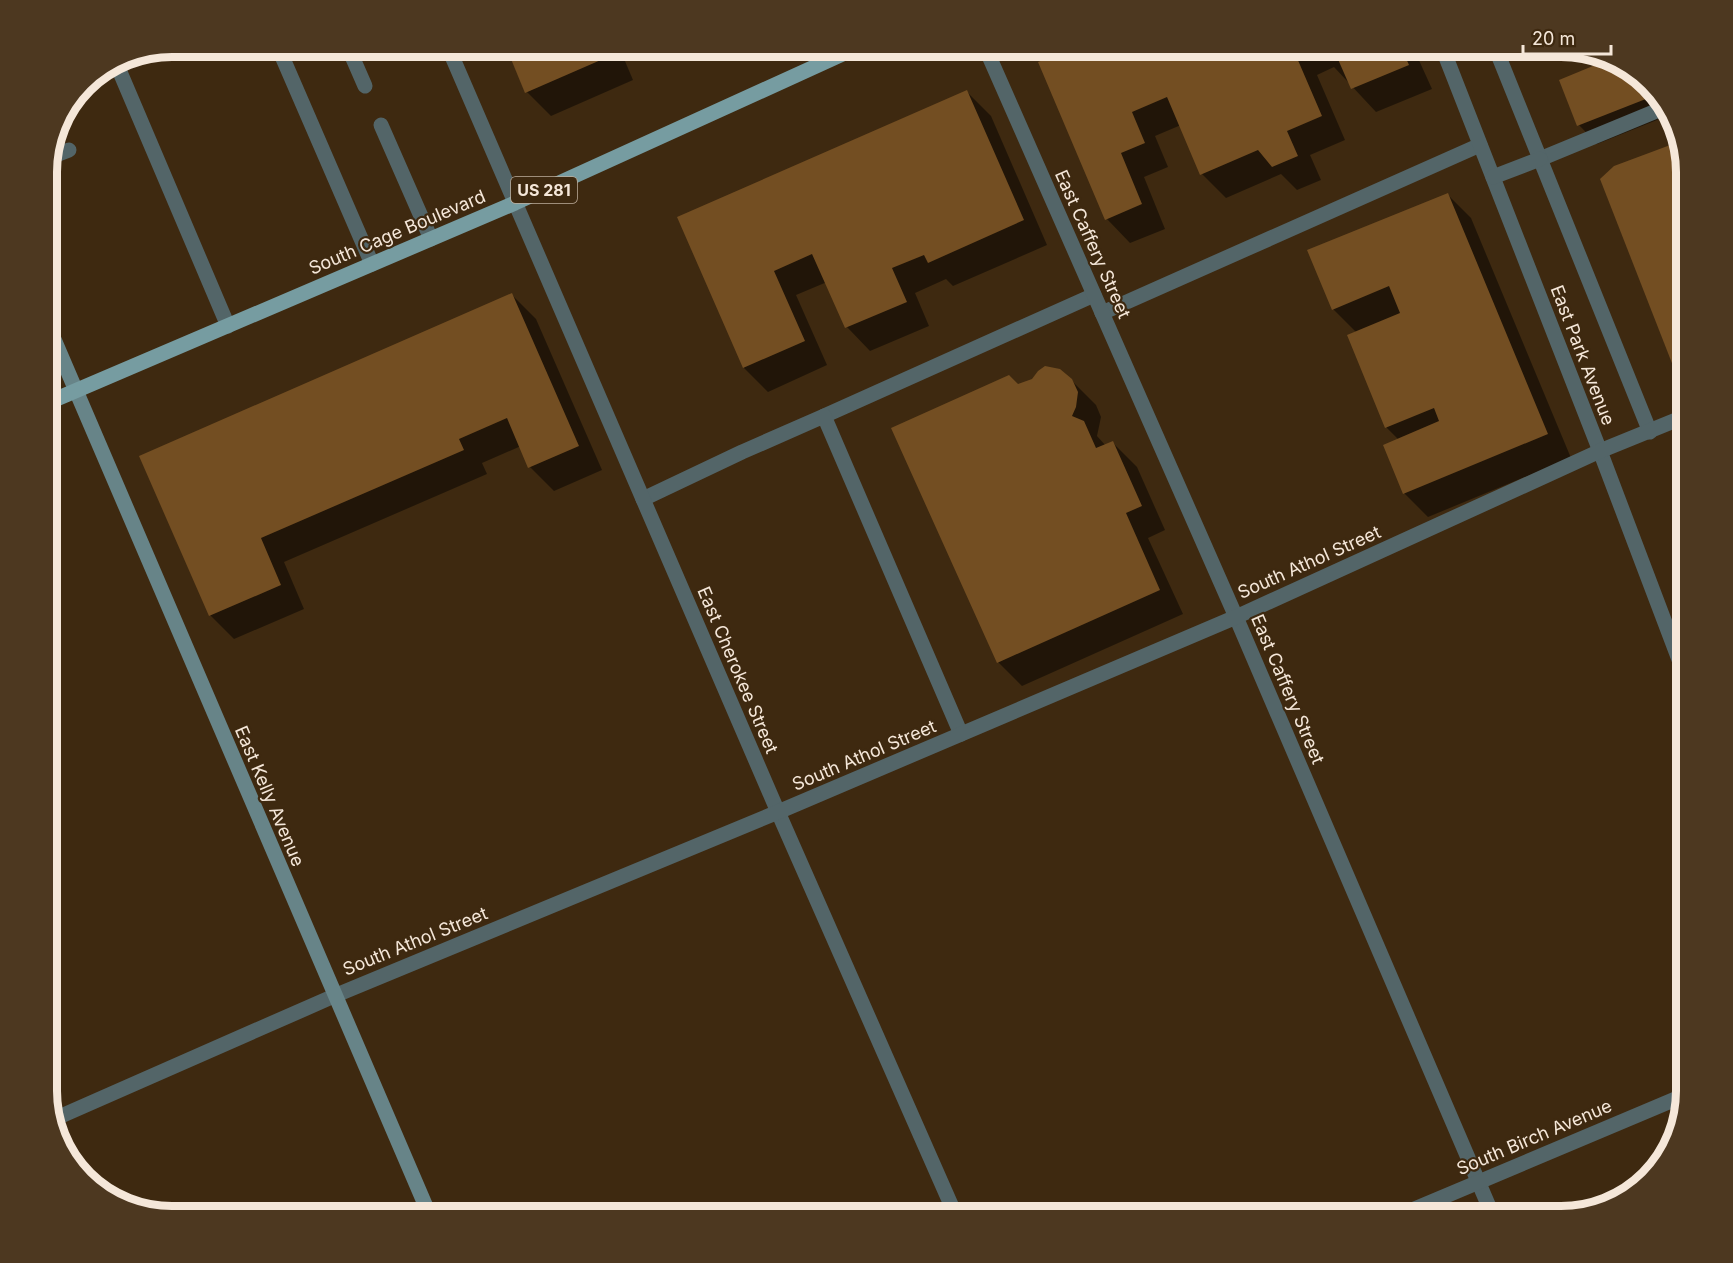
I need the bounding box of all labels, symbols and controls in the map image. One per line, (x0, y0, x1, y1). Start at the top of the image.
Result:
scale bar (1523, 18, 1612, 56)
text: 20 m (1532, 28, 1575, 49)
street label: East Caffery Street (1051, 167, 1135, 322)
road number: US 281 (511, 177, 577, 203)
street label: South Cage Boulevard (306, 185, 488, 279)
street label: East Park Avenue (1547, 282, 1619, 428)
street label: South Athol Street (1234, 521, 1384, 603)
street label: East Cherokee Street (693, 583, 783, 757)
street label: East Caffery Street (1247, 611, 1329, 767)
street label: South Athol Street (789, 715, 939, 795)
street label: East Kelly Avenue (231, 723, 309, 869)
street label: South Athol Street (340, 902, 491, 980)
street label: South Birch Avenue (1453, 1095, 1615, 1179)

